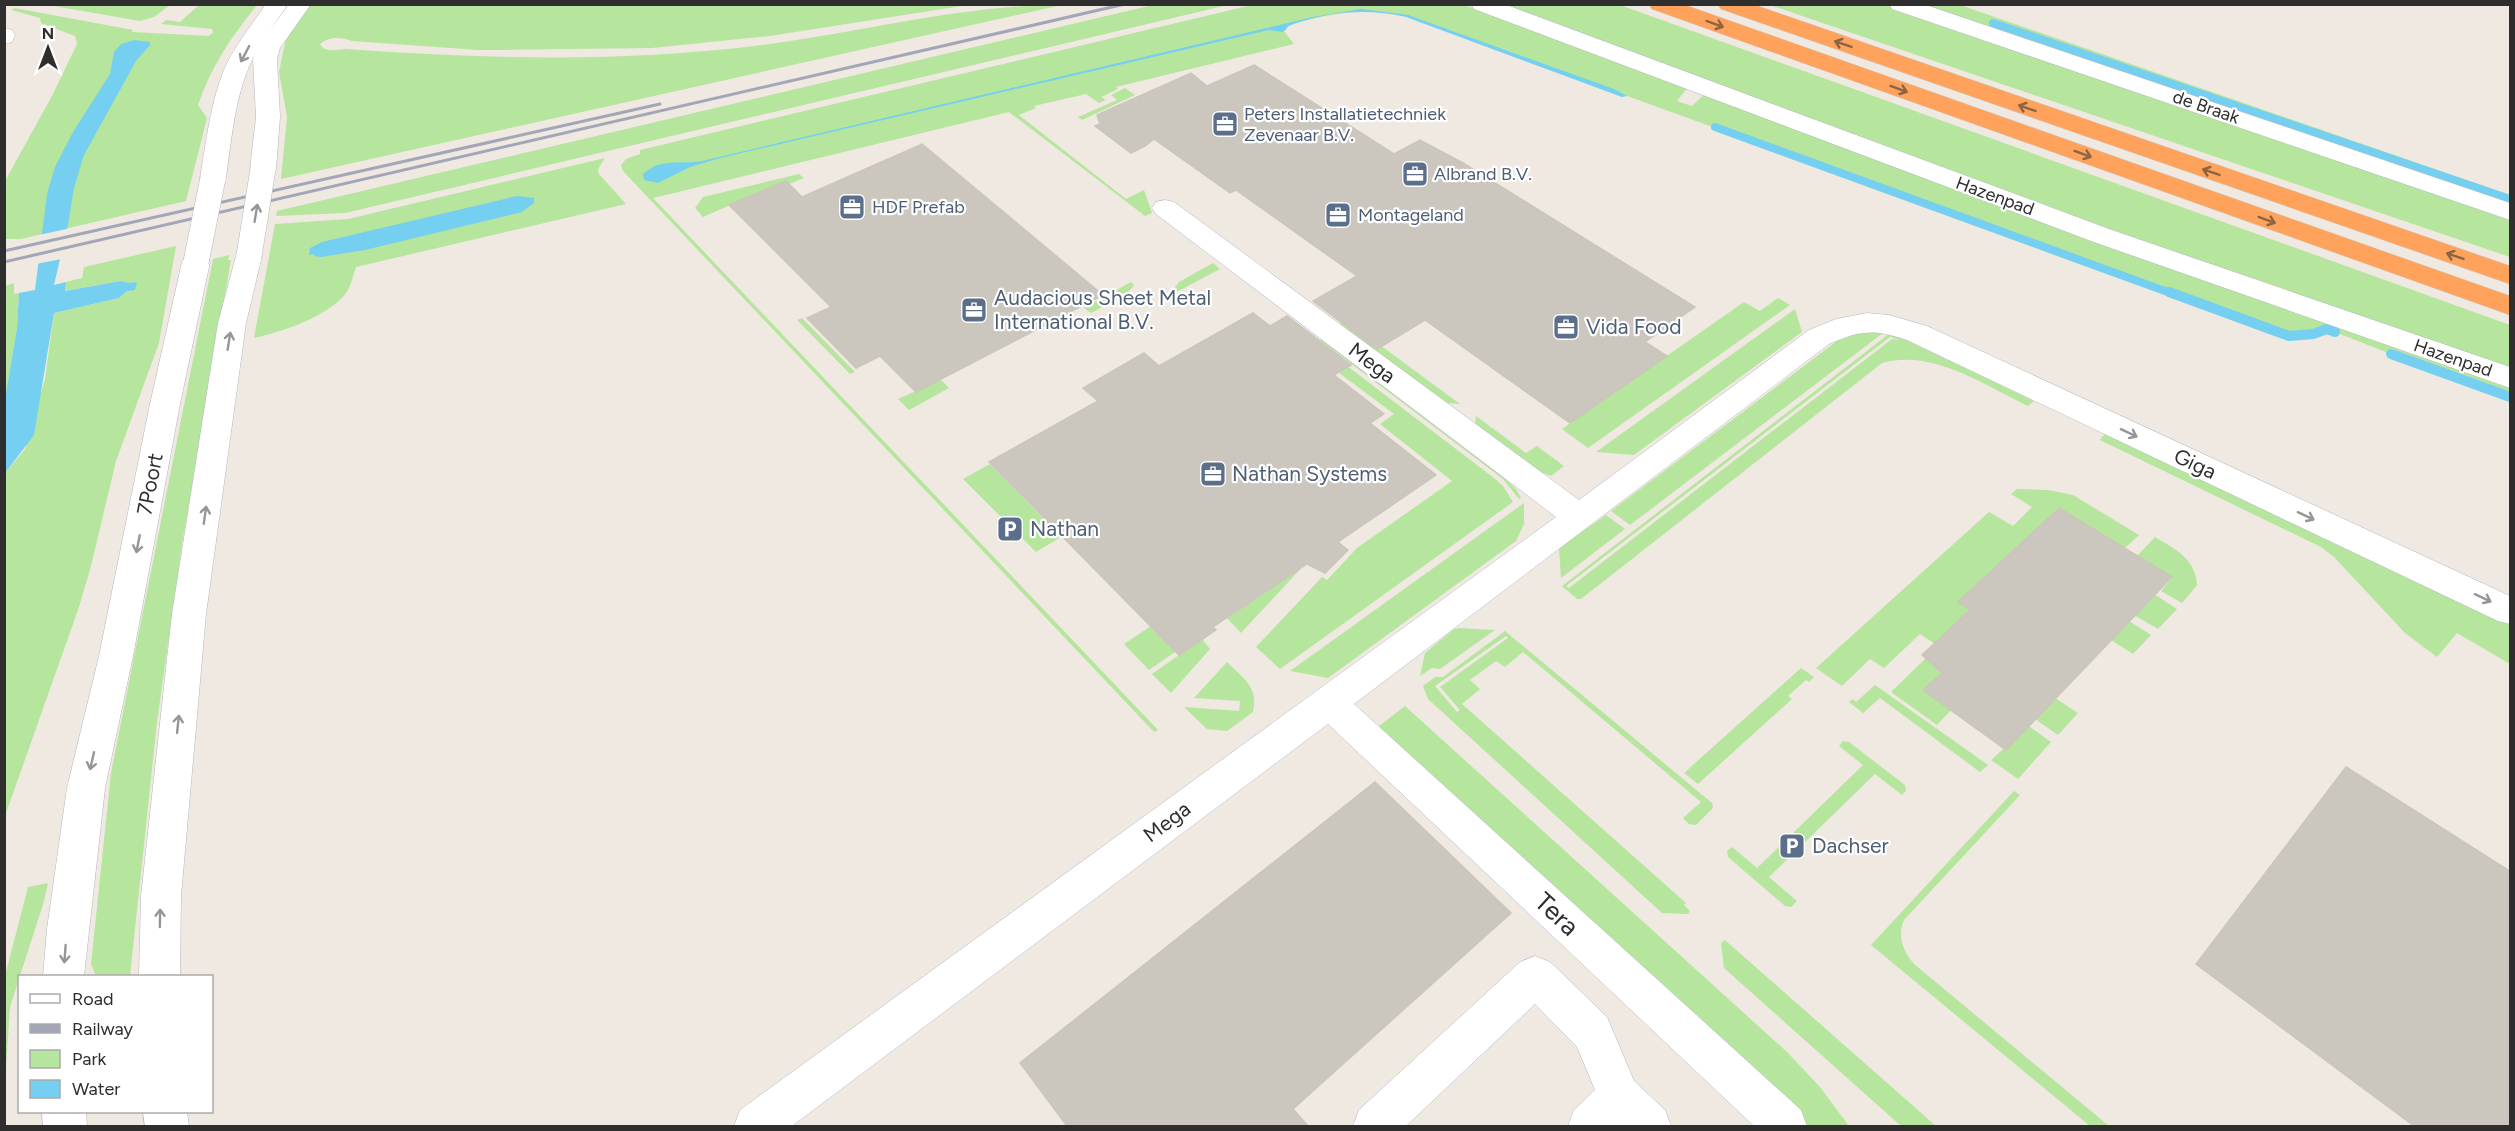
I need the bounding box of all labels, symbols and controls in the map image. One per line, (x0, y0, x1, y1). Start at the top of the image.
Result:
north arrow (18, 18, 78, 78)
one-way arrow (1705, 20, 1724, 31)
text: N (42, 24, 54, 43)
one-way arrow (1834, 38, 1853, 49)
one-way arrow (239, 44, 250, 62)
one-way arrow (1889, 85, 1908, 96)
street label: de Braak (2170, 85, 2242, 129)
one-way arrow (2018, 101, 2037, 112)
place label: Peters Installatietechniek Zevenaar B.V. (1244, 103, 1446, 146)
office icon: Peters Installatietechniek Zevenaar B.V. (1210, 109, 1240, 139)
one-way arrow (2073, 150, 2092, 161)
office icon: Albrand B.V. (1400, 159, 1430, 189)
place label: Albrand B.V. (1434, 163, 1532, 185)
one-way arrow (2203, 165, 2221, 176)
street label: Hazenpad (1953, 172, 2037, 220)
office icon: HDF Prefab (837, 192, 867, 222)
place label: HDF Prefab (872, 196, 965, 218)
office icon: Montageland (1323, 200, 1353, 230)
one-way arrow (251, 203, 262, 223)
place label: Montageland (1358, 204, 1464, 226)
one-way arrow (2257, 215, 2275, 226)
one-way arrow (2446, 250, 2465, 261)
place label: Audacious Sheet Metal International B.V. (994, 285, 1211, 334)
office icon: Audacious Sheet Metal International B.V. (959, 295, 989, 325)
office icon: Vida Food (1551, 312, 1581, 342)
place label: Vida Food (1586, 314, 1682, 339)
one-way arrow (224, 332, 235, 352)
street label: Hazenpad (2411, 334, 2495, 382)
street label: Mega (1344, 337, 1401, 388)
one-way arrow (2120, 428, 2138, 440)
street label: Giga (2170, 443, 2220, 484)
street label: 7Poort (131, 451, 168, 517)
office icon: Nathan Systems (1198, 459, 1228, 489)
place label: Nathan Systems (1232, 461, 1387, 486)
one-way arrow (199, 506, 210, 526)
one-way arrow (2296, 510, 2314, 522)
parking icon: Nathan (995, 514, 1025, 544)
place label: Nathan (1030, 516, 1099, 541)
one-way arrow (132, 534, 143, 553)
one-way arrow (2473, 592, 2491, 604)
one-way arrow (173, 714, 184, 734)
one-way arrow (85, 751, 97, 770)
street label: Mega (1138, 796, 1195, 847)
parking icon: Dachser (1777, 831, 1807, 861)
place label: Dachser (1812, 833, 1889, 858)
street label: Tera (1528, 886, 1586, 942)
one-way arrow (155, 909, 166, 929)
one-way arrow (59, 944, 70, 964)
legend (18, 975, 213, 1113)
text: Road (72, 988, 113, 1010)
text: Railway (72, 1018, 134, 1040)
text: Park (72, 1048, 107, 1070)
text: Water (72, 1078, 120, 1100)

